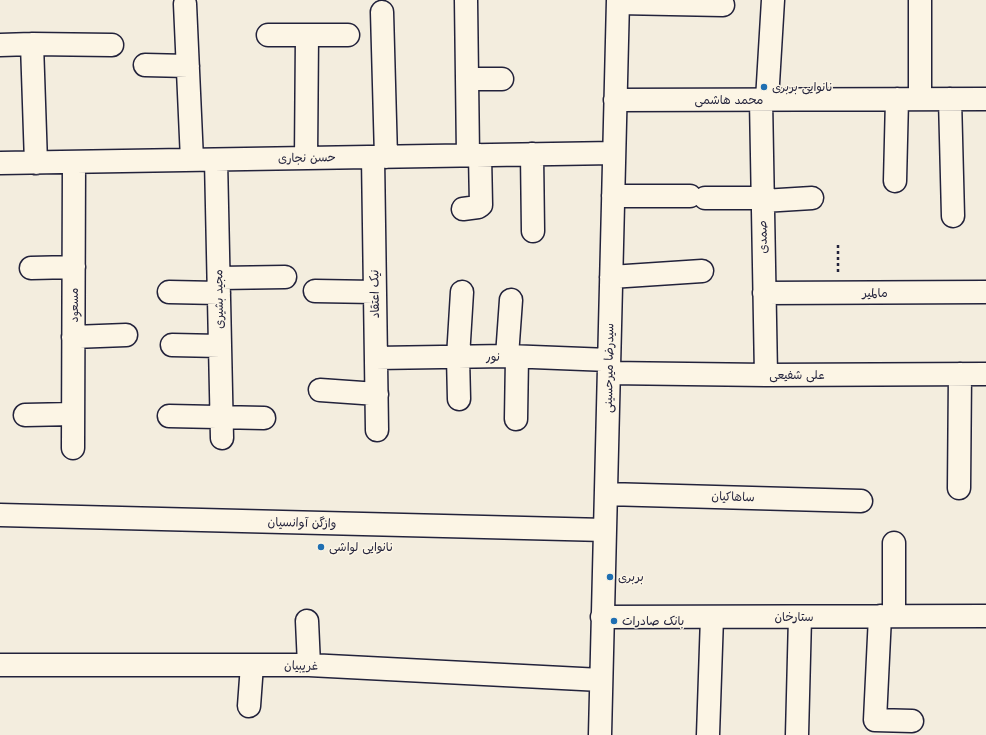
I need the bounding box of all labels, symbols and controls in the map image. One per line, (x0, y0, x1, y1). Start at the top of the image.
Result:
place label: نانوایی بربری (772, 80, 833, 94)
marker: نانوایی بربری (759, 82, 769, 92)
street label: محمد هاشمی (695, 93, 763, 107)
street label: حسن نجاری (278, 150, 336, 166)
street label: صمدی (756, 220, 770, 254)
street label: مجید بشیری (211, 269, 227, 329)
street label: نیک اعتقاد (367, 269, 383, 319)
street label: مالمیر (862, 286, 888, 300)
street label: مسعود (67, 288, 81, 322)
street label: سیدرضا میرحسینی (601, 323, 617, 413)
street label: نور (486, 350, 500, 364)
street label: علی شفیعی (769, 368, 825, 382)
street label: ساهاکیان (711, 489, 755, 505)
street label: وازگن آوانسیان (267, 515, 337, 531)
place label: نانوایی لواشی (329, 540, 393, 554)
marker: نانوایی لواشی (316, 542, 326, 552)
place label: بربری (618, 570, 644, 584)
marker: بربری (605, 572, 615, 582)
street label: ستارخان (774, 610, 814, 624)
place label: بانک صادرات (622, 614, 684, 628)
marker: بانک صادرات (609, 616, 619, 626)
street label: غریبیان (284, 659, 318, 673)

